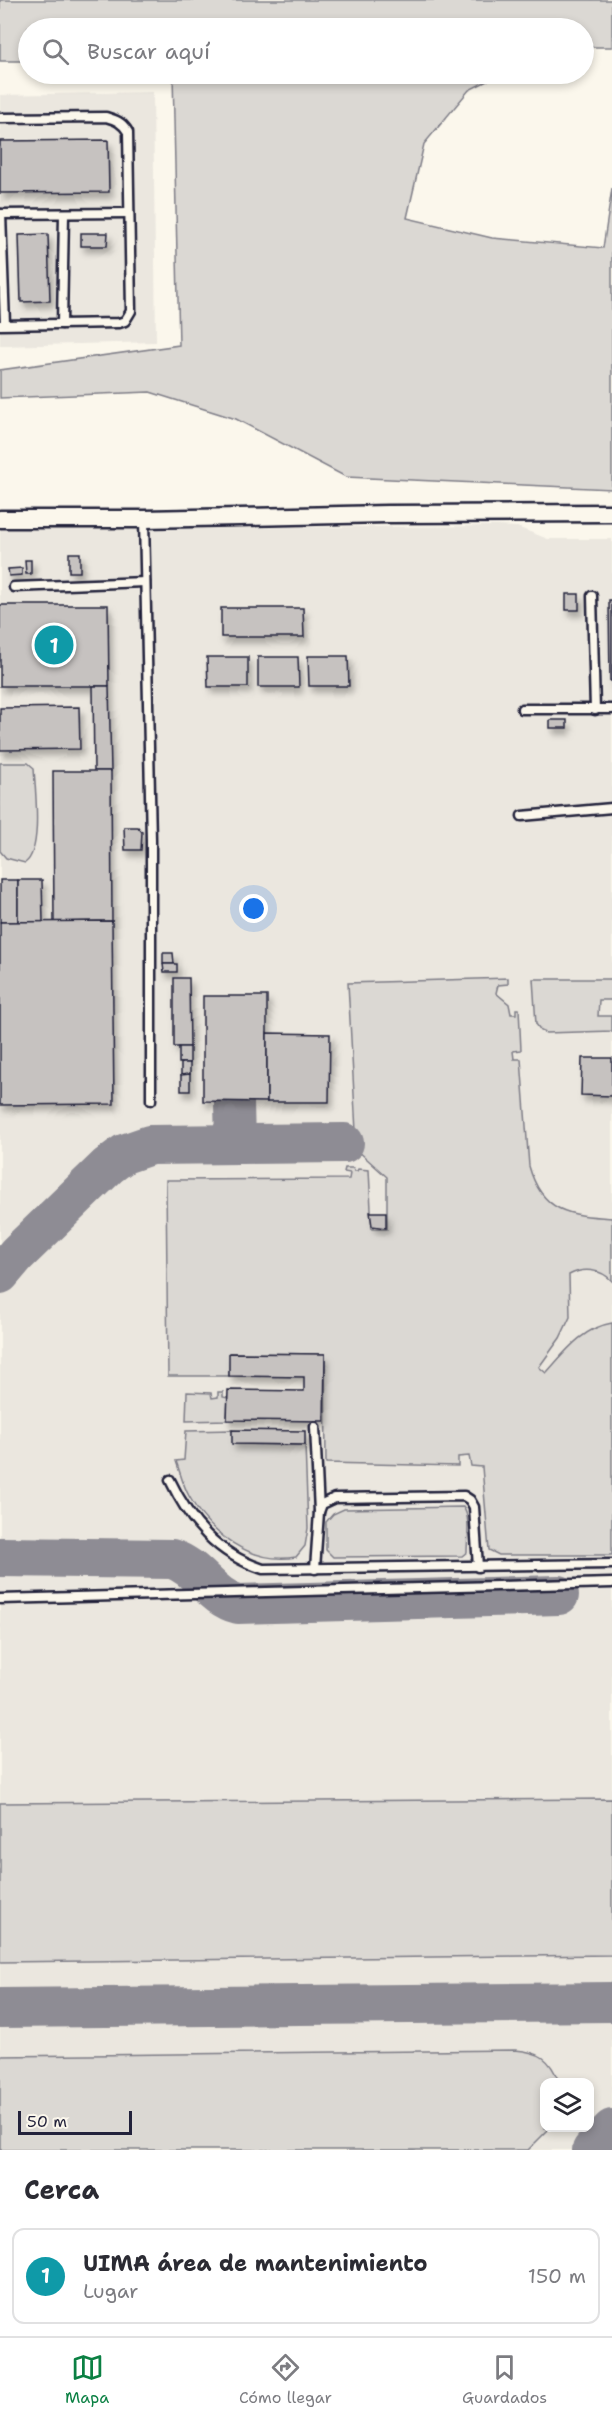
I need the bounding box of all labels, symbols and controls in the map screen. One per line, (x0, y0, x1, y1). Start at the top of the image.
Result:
search box (18, 18, 594, 84)
icon: search (39, 35, 72, 68)
text: Buscar aquí (87, 37, 210, 66)
pin: 1 (34, 622, 74, 668)
your location (239, 894, 268, 923)
map controls (540, 2078, 594, 2132)
button: layers (540, 2078, 594, 2132)
scale bar (18, 2108, 132, 2136)
text: 50 m (27, 2111, 67, 2132)
text: Cerca (24, 2172, 99, 2207)
text: UIMA área de mantenimiento (83, 2249, 428, 2278)
text: 1 (41, 2263, 50, 2289)
text: 150 m (528, 2263, 586, 2289)
text: Lugar (83, 2278, 139, 2304)
tab: Mapa (65, 2351, 109, 2408)
tab: Cómo llegar (239, 2351, 332, 2408)
tab: Guardados (462, 2351, 547, 2408)

